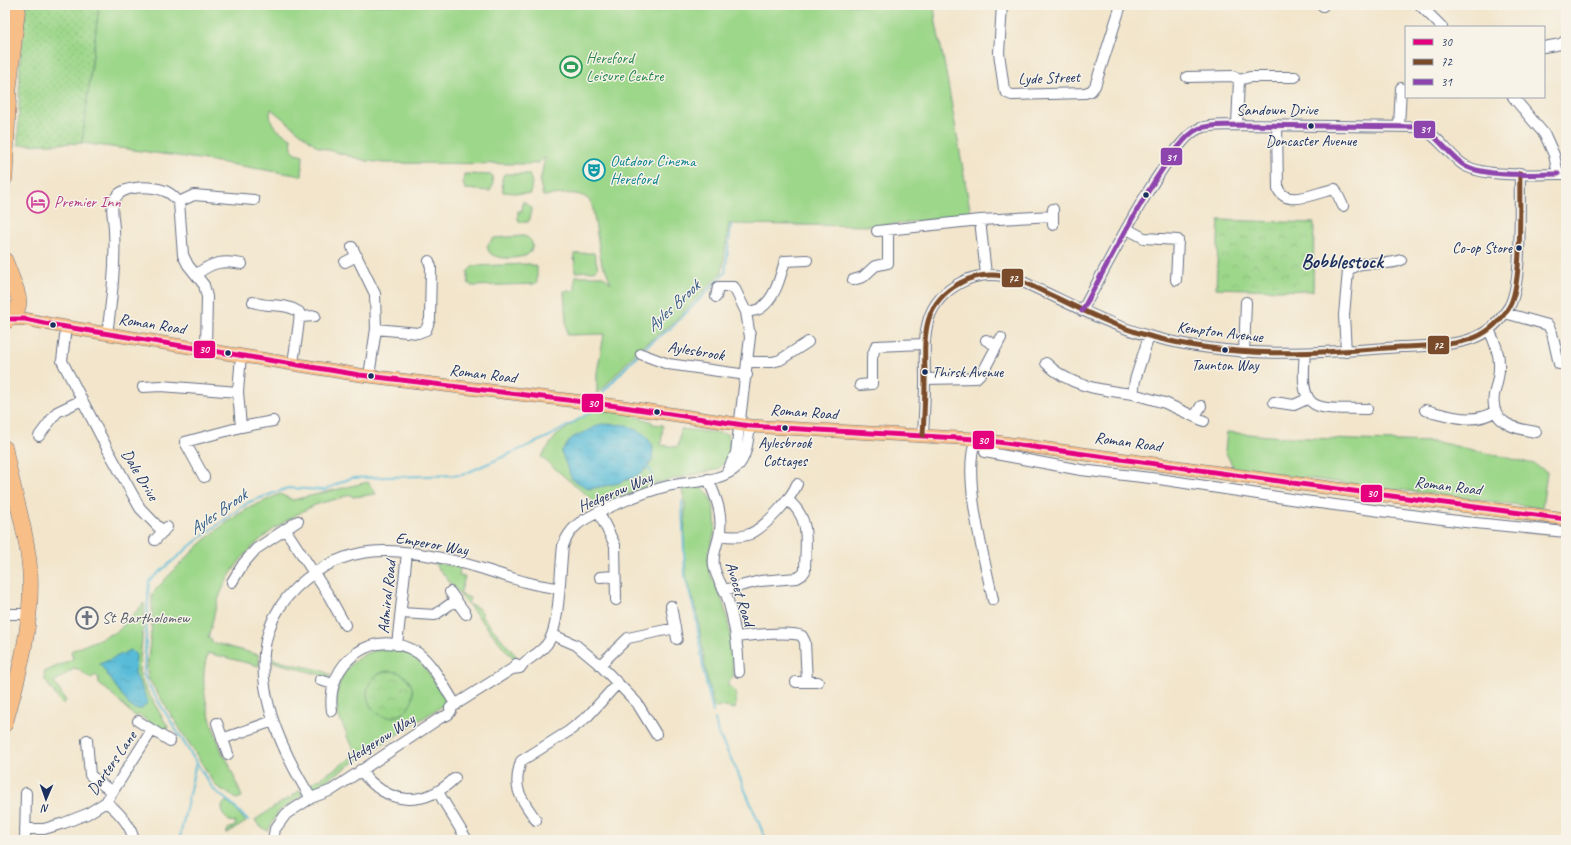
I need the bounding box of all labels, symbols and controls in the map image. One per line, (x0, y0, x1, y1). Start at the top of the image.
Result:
legend (1405, 26, 1545, 98)
text: 30 (1441, 34, 1453, 50)
place label: Hereford Leisure Centre (586, 48, 665, 86)
sports icon: Hereford Leisure Centre (558, 54, 584, 80)
text: 72 (1441, 54, 1453, 70)
street label: Lyde Street (1018, 67, 1082, 89)
text: 31 (1441, 74, 1452, 90)
street label: Sandown Drive (1236, 100, 1320, 120)
line badge: 31 (1413, 120, 1436, 139)
marker: Doncaster Avenue (1306, 121, 1316, 131)
text: 31 (1420, 122, 1431, 136)
place label: Doncaster Avenue (1266, 132, 1357, 151)
line badge: 31 (1160, 147, 1183, 166)
text: 31 (1166, 150, 1177, 164)
place label: Outdoor Cinema Hereford (610, 151, 697, 189)
theatre icon: Outdoor Cinema Hereford (581, 157, 607, 183)
hotel icon: Premier Inn (25, 189, 51, 215)
unlabelled marker (1141, 190, 1151, 200)
place label: Premier Inn (54, 192, 121, 212)
place label: Co-op Store (1452, 239, 1513, 258)
marker: Co-op Store (1514, 243, 1524, 253)
district label: Bobblestock (1301, 249, 1385, 274)
line badge: 72 (1001, 268, 1024, 288)
text: 72 (1008, 271, 1019, 285)
water label: Ayles Brook (642, 274, 706, 336)
street label: Roman Road (117, 309, 190, 340)
street label: Kempton Avenue (1176, 317, 1266, 347)
unlabelled marker (48, 320, 58, 330)
line badge: 72 (1427, 335, 1450, 355)
street label: Aylesbrook (667, 337, 727, 365)
text: 72 (1433, 338, 1444, 352)
line badge: 30 (193, 340, 216, 359)
text: 30 (199, 342, 210, 356)
marker: Taunton Way (1220, 345, 1230, 355)
unlabelled marker (223, 348, 233, 358)
place label: Taunton Way (1191, 356, 1260, 375)
street label: Roman Road (448, 360, 520, 388)
place label: Thirsk Avenue (932, 363, 1004, 382)
marker: Thirsk Avenue (920, 367, 930, 377)
unlabelled marker (366, 371, 376, 381)
line badge: 30 (581, 393, 604, 413)
text: 30 (588, 396, 599, 410)
street label: Roman Road (770, 400, 841, 425)
unlabelled marker (652, 407, 662, 417)
marker: Aylesbrook Cottages (780, 423, 790, 433)
street label: Roman Road (1093, 427, 1165, 457)
line badge: 30 (972, 430, 995, 450)
text: 30 (978, 433, 989, 447)
place label: Aylesbrook Cottages (758, 434, 813, 471)
street label: Dale Drive (117, 446, 164, 506)
street label: Hedgerow Way (575, 467, 657, 517)
street label: Roman Road (1413, 472, 1485, 500)
water label: Ayles Brook (185, 483, 253, 539)
line badge: 30 (1360, 484, 1383, 503)
text: 30 (1367, 486, 1378, 500)
street label: Emperor Way (394, 528, 471, 560)
street label: Admiral Road (373, 557, 401, 634)
street label: Avocet Road (721, 559, 760, 631)
church icon: St Bartholomew (74, 605, 100, 631)
place label: St Bartholomew (102, 608, 191, 628)
street label: Hedgerow Way (341, 708, 420, 769)
street label: Darters Lane (83, 726, 142, 799)
north arrow (26, 779, 66, 819)
text: N (40, 802, 49, 816)

